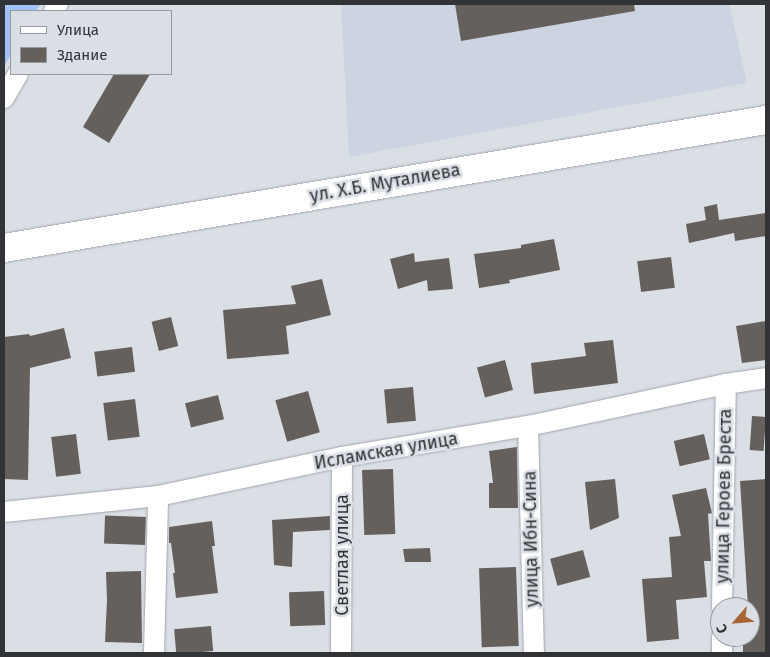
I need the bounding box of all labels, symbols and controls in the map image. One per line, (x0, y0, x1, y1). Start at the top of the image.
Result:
legend (10, 10, 172, 75)
text: Улица (57, 21, 99, 39)
text: Здание (57, 46, 107, 64)
street label: ул. Х.Б. Муталиева (308, 159, 462, 207)
street label: улица Героев Бреста (712, 408, 736, 584)
street label: Исламская улица (313, 428, 459, 474)
street label: улица Ибн-Сина (519, 471, 543, 607)
street label: Светлая улица (331, 494, 353, 616)
north arrow (710, 597, 760, 647)
text: С (713, 621, 731, 636)

